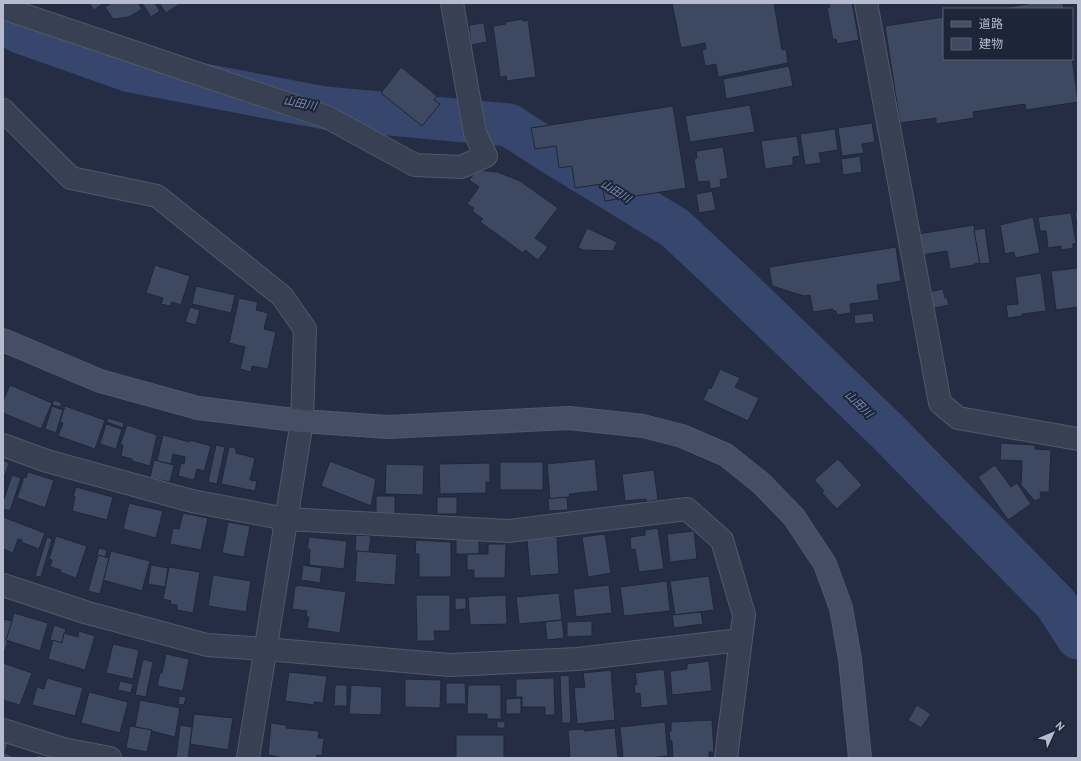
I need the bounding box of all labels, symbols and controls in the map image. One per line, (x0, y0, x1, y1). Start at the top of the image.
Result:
legend (943, 8, 1073, 60)
text: 道路 (979, 16, 1003, 31)
text: 建物 (979, 36, 1003, 51)
water label: 山田川 (282, 93, 319, 113)
water label: 山田川 (598, 176, 635, 206)
water label: 山田川 (842, 388, 876, 421)
north arrow (1033, 713, 1073, 753)
text: N (1053, 719, 1068, 734)

